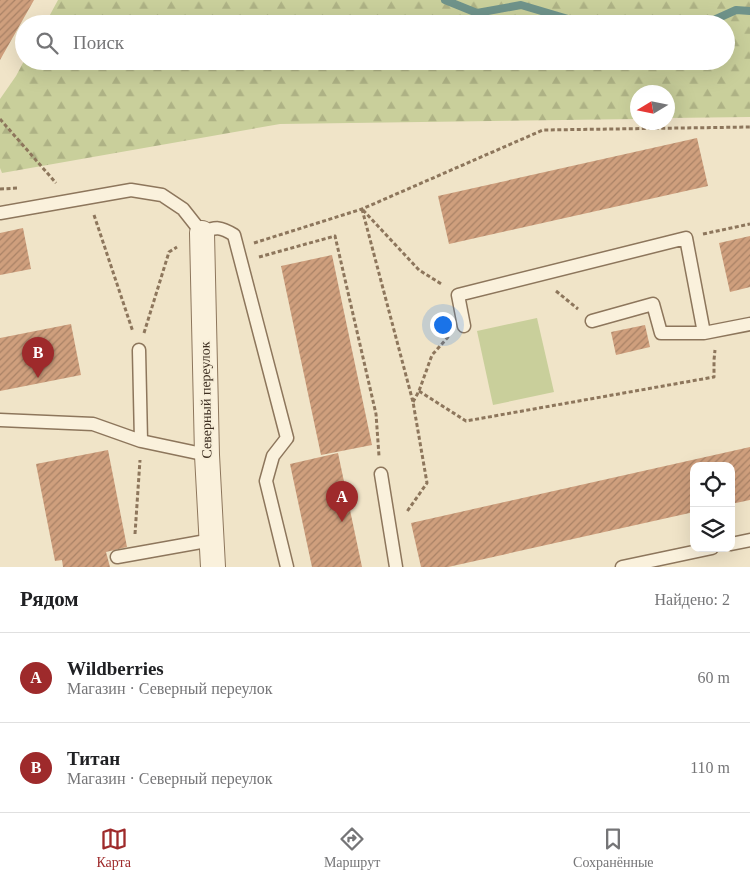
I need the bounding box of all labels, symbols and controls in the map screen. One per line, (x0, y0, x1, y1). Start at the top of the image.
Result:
search box (15, 15, 735, 70)
icon: search (33, 29, 61, 57)
text: Поиск (73, 32, 124, 53)
north arrow (630, 85, 675, 130)
your location (430, 312, 456, 338)
pin: B (22, 337, 54, 378)
street label: Северный переулок (197, 341, 215, 459)
map controls (690, 462, 735, 552)
button: locate (690, 462, 735, 507)
pin: A (326, 481, 358, 522)
button: layers (690, 507, 735, 552)
text: Рядом (20, 587, 79, 611)
text: Найдено: 2 (655, 591, 730, 608)
text: Wildberries (67, 658, 164, 679)
text: A (30, 669, 42, 686)
text: 60 m (698, 669, 730, 686)
text: Магазин · Северный переулок (67, 680, 273, 697)
text: Титан (67, 748, 120, 769)
text: B (31, 759, 41, 776)
text: 110 m (690, 759, 730, 776)
text: Магазин · Северный переулок (67, 770, 273, 787)
tab: Карта (96, 825, 131, 871)
tab: Маршрут (324, 825, 380, 871)
tab: Сохранённые (573, 825, 654, 871)

